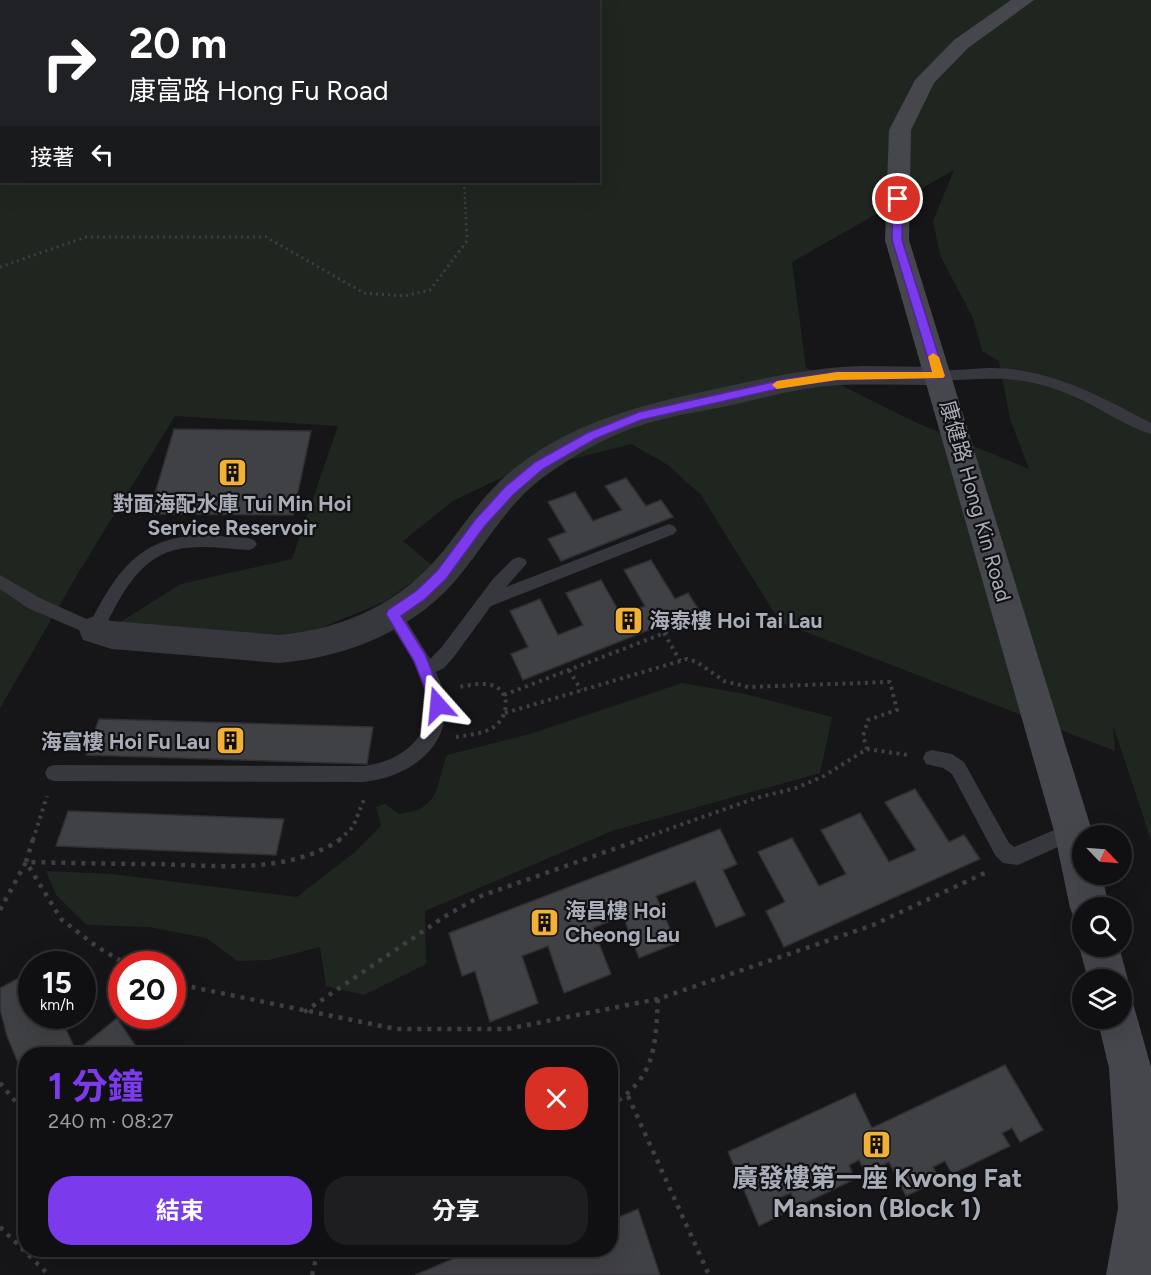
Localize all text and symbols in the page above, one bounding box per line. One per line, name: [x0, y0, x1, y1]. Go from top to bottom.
text: 20 m: [129, 18, 227, 69]
icon: right: [30, 24, 108, 102]
text: 康富路 Hong Fu Road: [129, 74, 388, 107]
icon: left: [86, 138, 119, 171]
text: 接著: [30, 144, 74, 171]
pin: [872, 173, 923, 224]
icon: arrive: [881, 182, 914, 215]
street label: 康健路 Hong Kin Road: [935, 397, 1017, 605]
building icon: 對面海配水庫 Tui Min Hoi Service Reservoir: [216, 456, 248, 488]
place label: 對面海配水庫 Tui Min Hoi Service Reservoir: [113, 491, 351, 540]
building icon: 海泰樓 Hoi Tai Lau: [612, 604, 644, 636]
place label: 海泰樓 Hoi Tai Lau: [649, 608, 822, 633]
position arrow: [406, 673, 470, 737]
building icon: 海富樓 Hoi Fu Lau: [215, 725, 247, 757]
place label: 海富樓 Hoi Fu Lau: [41, 729, 210, 754]
north arrow: [1072, 825, 1132, 885]
map controls: [1072, 825, 1132, 1029]
button: search: [1072, 897, 1132, 957]
place label: 海昌樓 Hoi Cheong Lau: [565, 898, 680, 947]
building icon: 海昌樓 Hoi Cheong Lau: [528, 906, 560, 938]
speed limit sign: 20: [108, 951, 186, 1029]
text: 15: [42, 964, 72, 1001]
button: layers: [1072, 969, 1132, 1029]
text: km/h: [40, 996, 74, 1014]
text: 1 分鐘: [48, 1065, 144, 1108]
button: close: [525, 1067, 588, 1130]
text: 240 m · 08:27: [48, 1109, 173, 1133]
building icon: 廣發樓第一座 Kwong Fat Mansion (Block 1): [861, 1128, 893, 1160]
place label: 廣發樓第一座 Kwong Fat Mansion (Block 1): [732, 1162, 1022, 1224]
button: 結束: [48, 1176, 312, 1245]
button: 分享: [324, 1176, 588, 1245]

